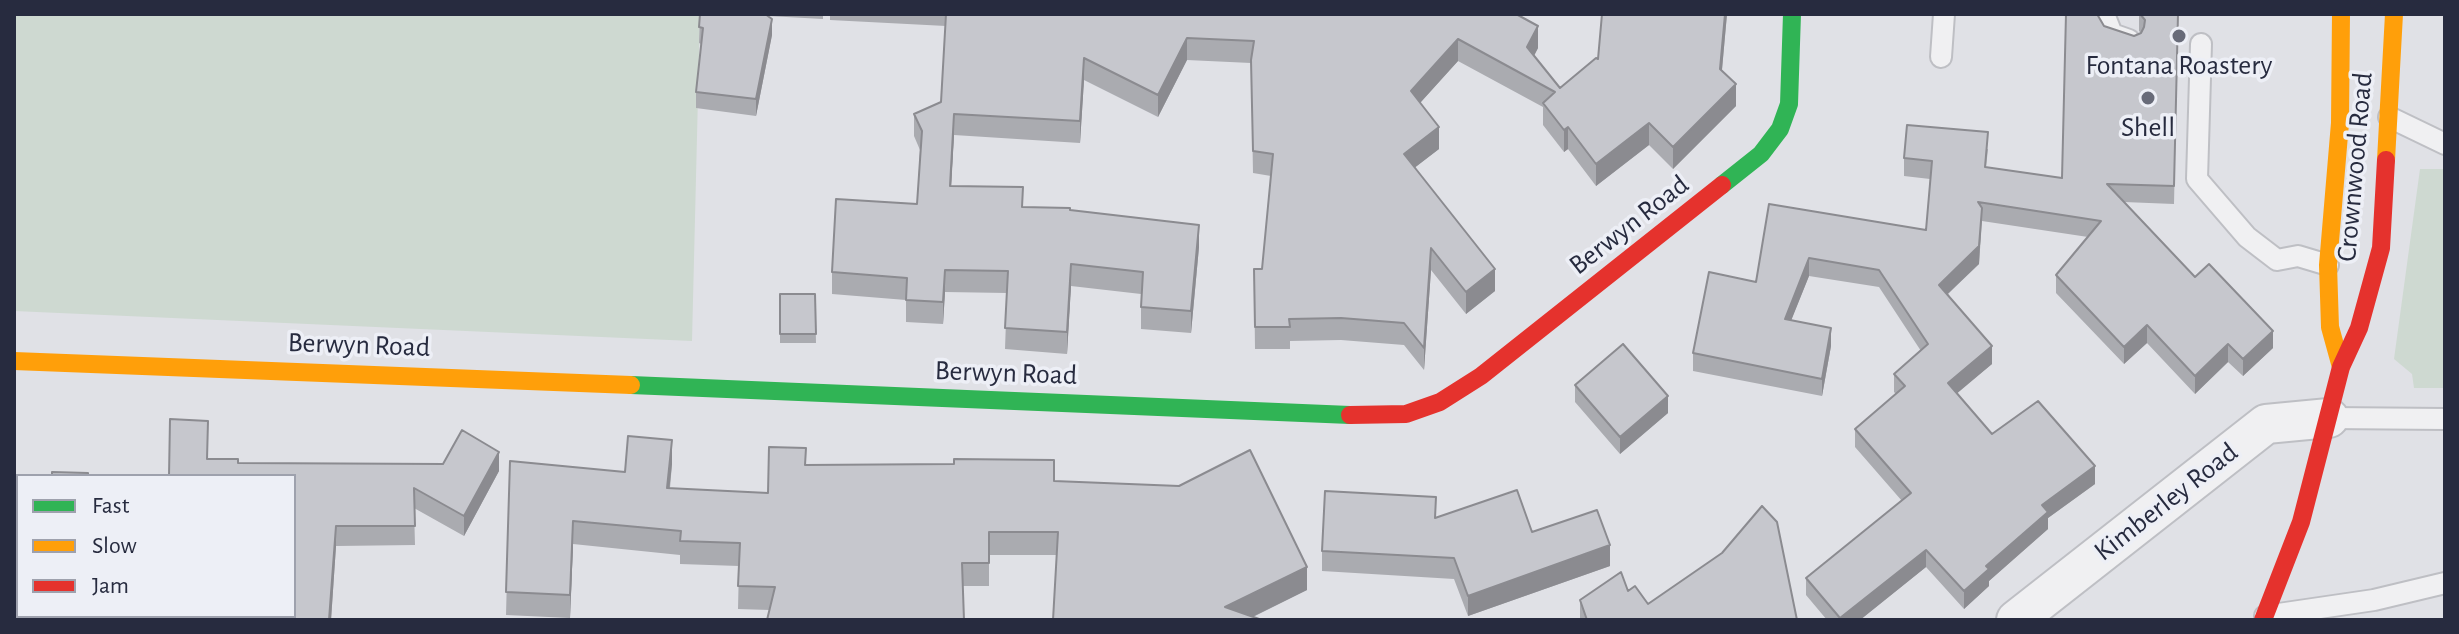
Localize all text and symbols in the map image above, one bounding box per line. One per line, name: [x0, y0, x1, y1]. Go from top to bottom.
marker: Fontana Roastery: [2170, 27, 2188, 45]
place label: Fontana Roastery: [2085, 49, 2273, 83]
street label: Crownwood Road: [2330, 71, 2380, 263]
marker: Shell: [2139, 89, 2157, 107]
place label: Shell: [2121, 111, 2175, 145]
street label: Berwyn Road: [1562, 168, 1696, 282]
street label: Berwyn Road: [287, 326, 431, 364]
street label: Berwyn Road: [934, 354, 1078, 392]
street label: Kimberley Road: [2088, 436, 2244, 568]
legend: [16, 474, 296, 618]
text: Fast: [92, 494, 129, 518]
text: Slow: [92, 534, 137, 558]
text: Jam: [92, 574, 129, 598]

